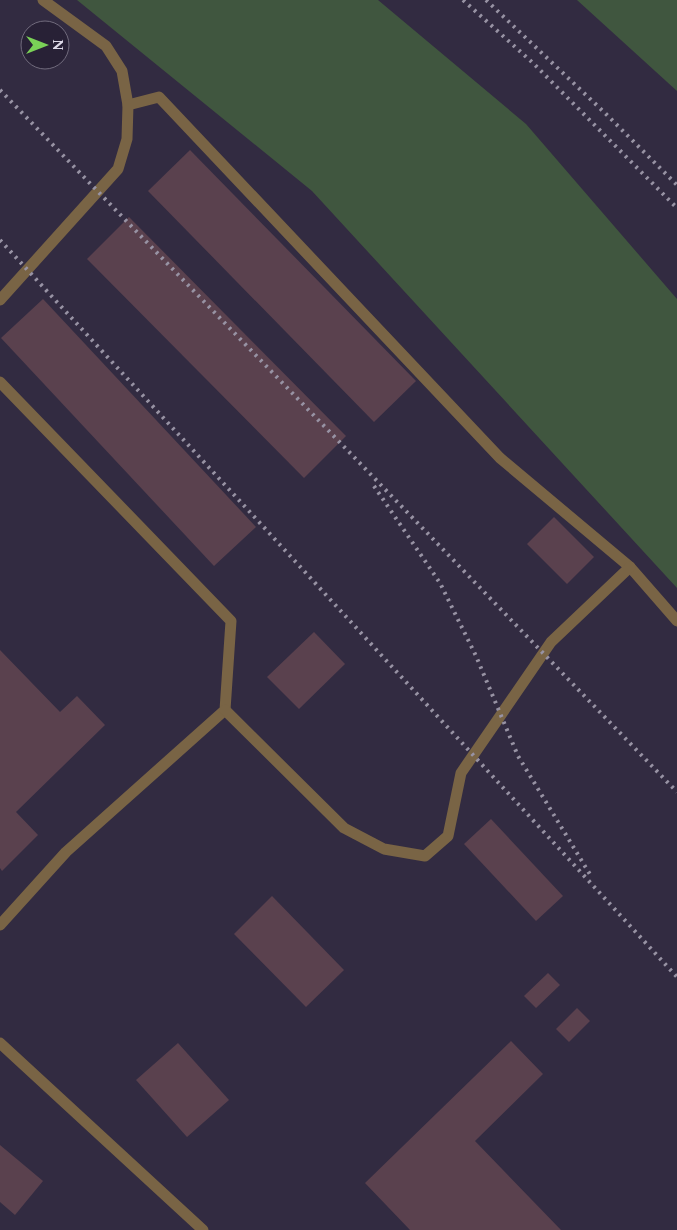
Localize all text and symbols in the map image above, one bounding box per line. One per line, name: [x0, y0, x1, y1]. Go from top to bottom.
north arrow: [20, 20, 70, 70]
text: N: [47, 39, 68, 51]

